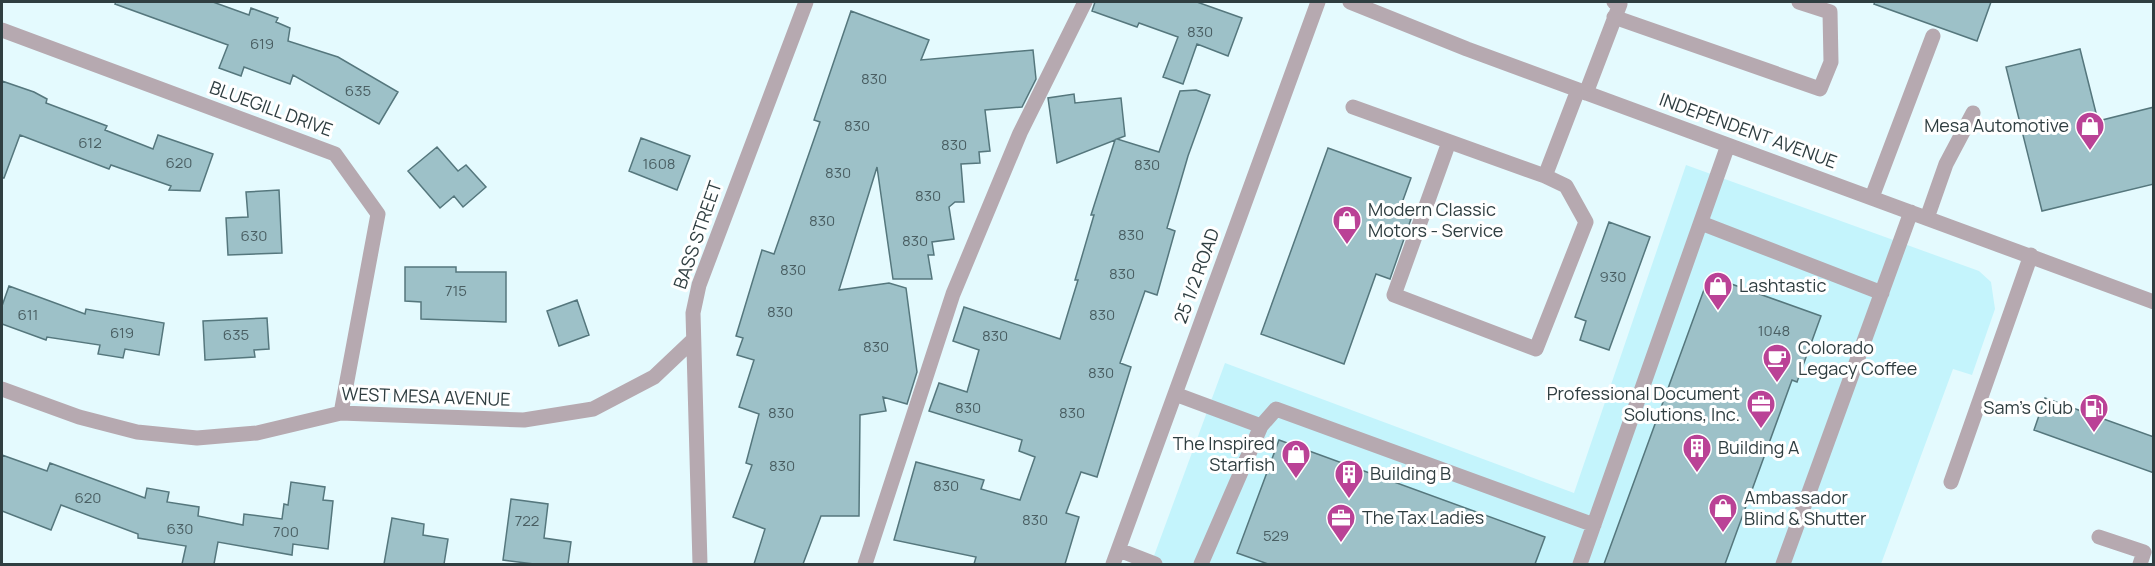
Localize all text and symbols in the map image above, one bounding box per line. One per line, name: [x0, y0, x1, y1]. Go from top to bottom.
house number: 830: [1187, 21, 1213, 42]
house number: 619: [250, 33, 274, 54]
house number: 830: [861, 68, 887, 89]
street label: BLUEGILL DRIVE: [206, 75, 336, 141]
house number: 635: [345, 80, 371, 101]
street label: INDEPENDENT AVENUE: [1656, 87, 1840, 173]
shop icon: Mesa Automotive: [2074, 110, 2106, 152]
place label: Mesa Automotive: [1924, 113, 2069, 137]
house number: 830: [844, 115, 870, 136]
house number: 612: [78, 132, 102, 153]
house number: 830: [941, 134, 967, 155]
house number: 620: [165, 152, 193, 173]
house number: 1608: [642, 153, 676, 174]
house number: 830: [1134, 154, 1160, 175]
house number: 830: [825, 162, 851, 183]
street label: BASS STREET: [667, 177, 727, 292]
house number: 830: [915, 185, 941, 206]
place label: Modern Classic Motors - Service: [1368, 197, 1503, 242]
shop icon: Modern Classic Motors - Service: [1331, 204, 1363, 246]
house number: 830: [809, 210, 835, 231]
house number: 830: [1118, 224, 1144, 245]
house number: 630: [241, 225, 267, 246]
street label: 25 1/2 ROAD: [1168, 225, 1224, 327]
house number: 830: [902, 230, 928, 251]
house number: 830: [780, 259, 806, 280]
house number: 830: [1109, 263, 1135, 284]
house number: 930: [1600, 266, 1626, 287]
shop icon: Lashtastic: [1702, 270, 1734, 312]
place label: Lashtastic: [1739, 273, 1826, 297]
house number: 715: [445, 280, 467, 301]
house number: 830: [767, 301, 793, 322]
house number: 611: [18, 304, 38, 325]
house number: 830: [1089, 304, 1115, 325]
house number: 1048: [1758, 320, 1790, 341]
house number: 619: [110, 322, 134, 343]
house number: 635: [223, 324, 249, 345]
house number: 830: [982, 325, 1008, 346]
place label: Colorado Legacy Coffee: [1798, 335, 1917, 380]
house number: 830: [863, 336, 889, 357]
cafe icon: Colorado Legacy Coffee: [1761, 342, 1793, 384]
house number: 830: [1088, 362, 1114, 383]
street label: WEST MESA AVENUE: [341, 381, 511, 411]
place label: Professional Document Solutions, Inc.: [1547, 381, 1740, 426]
office icon: Professional Document Solutions, Inc.: [1745, 388, 1777, 430]
fuel station icon: Sam's Club: [2078, 392, 2110, 434]
place label: Sam's Club: [1983, 395, 2073, 419]
house number: 830: [955, 397, 981, 418]
house number: 830: [768, 402, 794, 423]
house number: 830: [1059, 402, 1085, 423]
place label: The Inspired Starfish: [1173, 431, 1275, 476]
building icon: Building A: [1681, 432, 1713, 474]
place label: Building A: [1718, 435, 1800, 459]
shop icon: The Inspired Starfish: [1280, 438, 1312, 480]
house number: 830: [769, 455, 795, 476]
building icon: Building B: [1333, 458, 1365, 500]
place label: Building B: [1370, 461, 1451, 485]
house number: 830: [933, 475, 959, 496]
place label: Ambassador Blind & Shutter: [1744, 485, 1867, 530]
house number: 620: [74, 487, 102, 508]
shop icon: Ambassador Blind & Shutter: [1707, 492, 1739, 534]
office icon: The Tax Ladies: [1325, 502, 1357, 544]
place label: The Tax Ladies: [1362, 505, 1484, 529]
house number: 830: [1022, 509, 1048, 530]
house number: 722: [515, 510, 539, 531]
house number: 630: [167, 518, 193, 539]
house number: 700: [273, 521, 299, 542]
house number: 529: [1263, 525, 1289, 546]

